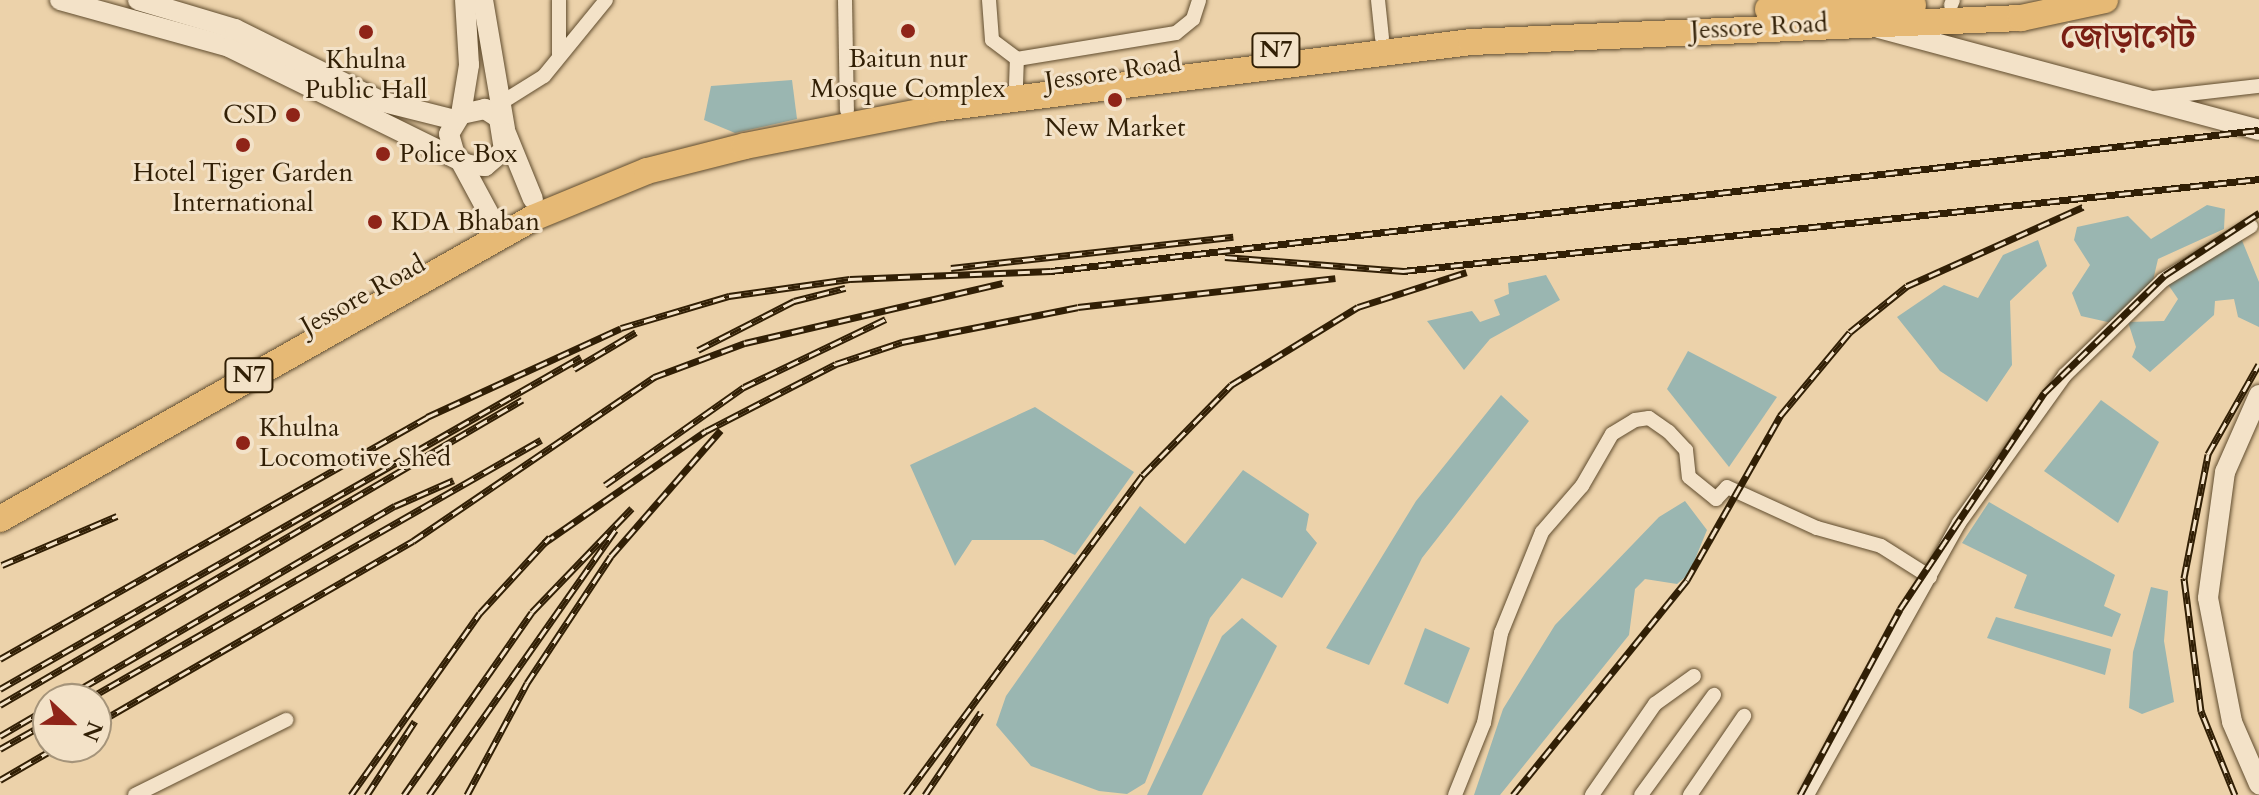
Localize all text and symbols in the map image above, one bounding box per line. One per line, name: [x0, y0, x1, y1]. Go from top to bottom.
street label: Jessore Road: [1690, 8, 1828, 46]
district label: জোড়াগেট: [2060, 17, 2196, 57]
marker: Baitun nur Mosque Complex: [899, 22, 917, 40]
marker: Khulna Public Hall: [357, 23, 375, 41]
road number: N7: [1250, 30, 1302, 70]
place label: Baitun nur Mosque Complex: [810, 43, 1006, 104]
place label: Khulna Public Hall: [305, 44, 427, 106]
street label: Jessore Road: [1043, 47, 1183, 97]
marker: New Market: [1106, 91, 1124, 109]
place label: CSD: [223, 99, 277, 131]
marker: CSD: [284, 106, 302, 124]
place label: New Market: [1045, 112, 1185, 144]
marker: Hotel Tiger Garden International: [234, 136, 252, 154]
place label: Police Box: [399, 138, 518, 170]
marker: Police Box: [374, 145, 392, 163]
place label: Hotel Tiger Garden International: [133, 157, 353, 218]
place label: KDA Bhaban: [391, 206, 540, 238]
marker: KDA Bhaban: [366, 213, 384, 231]
street label: Jessore Road: [295, 248, 431, 342]
road number: N7: [223, 355, 275, 395]
place label: Khulna Locomotive Shed: [259, 412, 451, 474]
marker: Khulna Locomotive Shed: [234, 434, 252, 452]
north arrow: [32, 683, 112, 763]
text: N: [75, 717, 110, 746]

